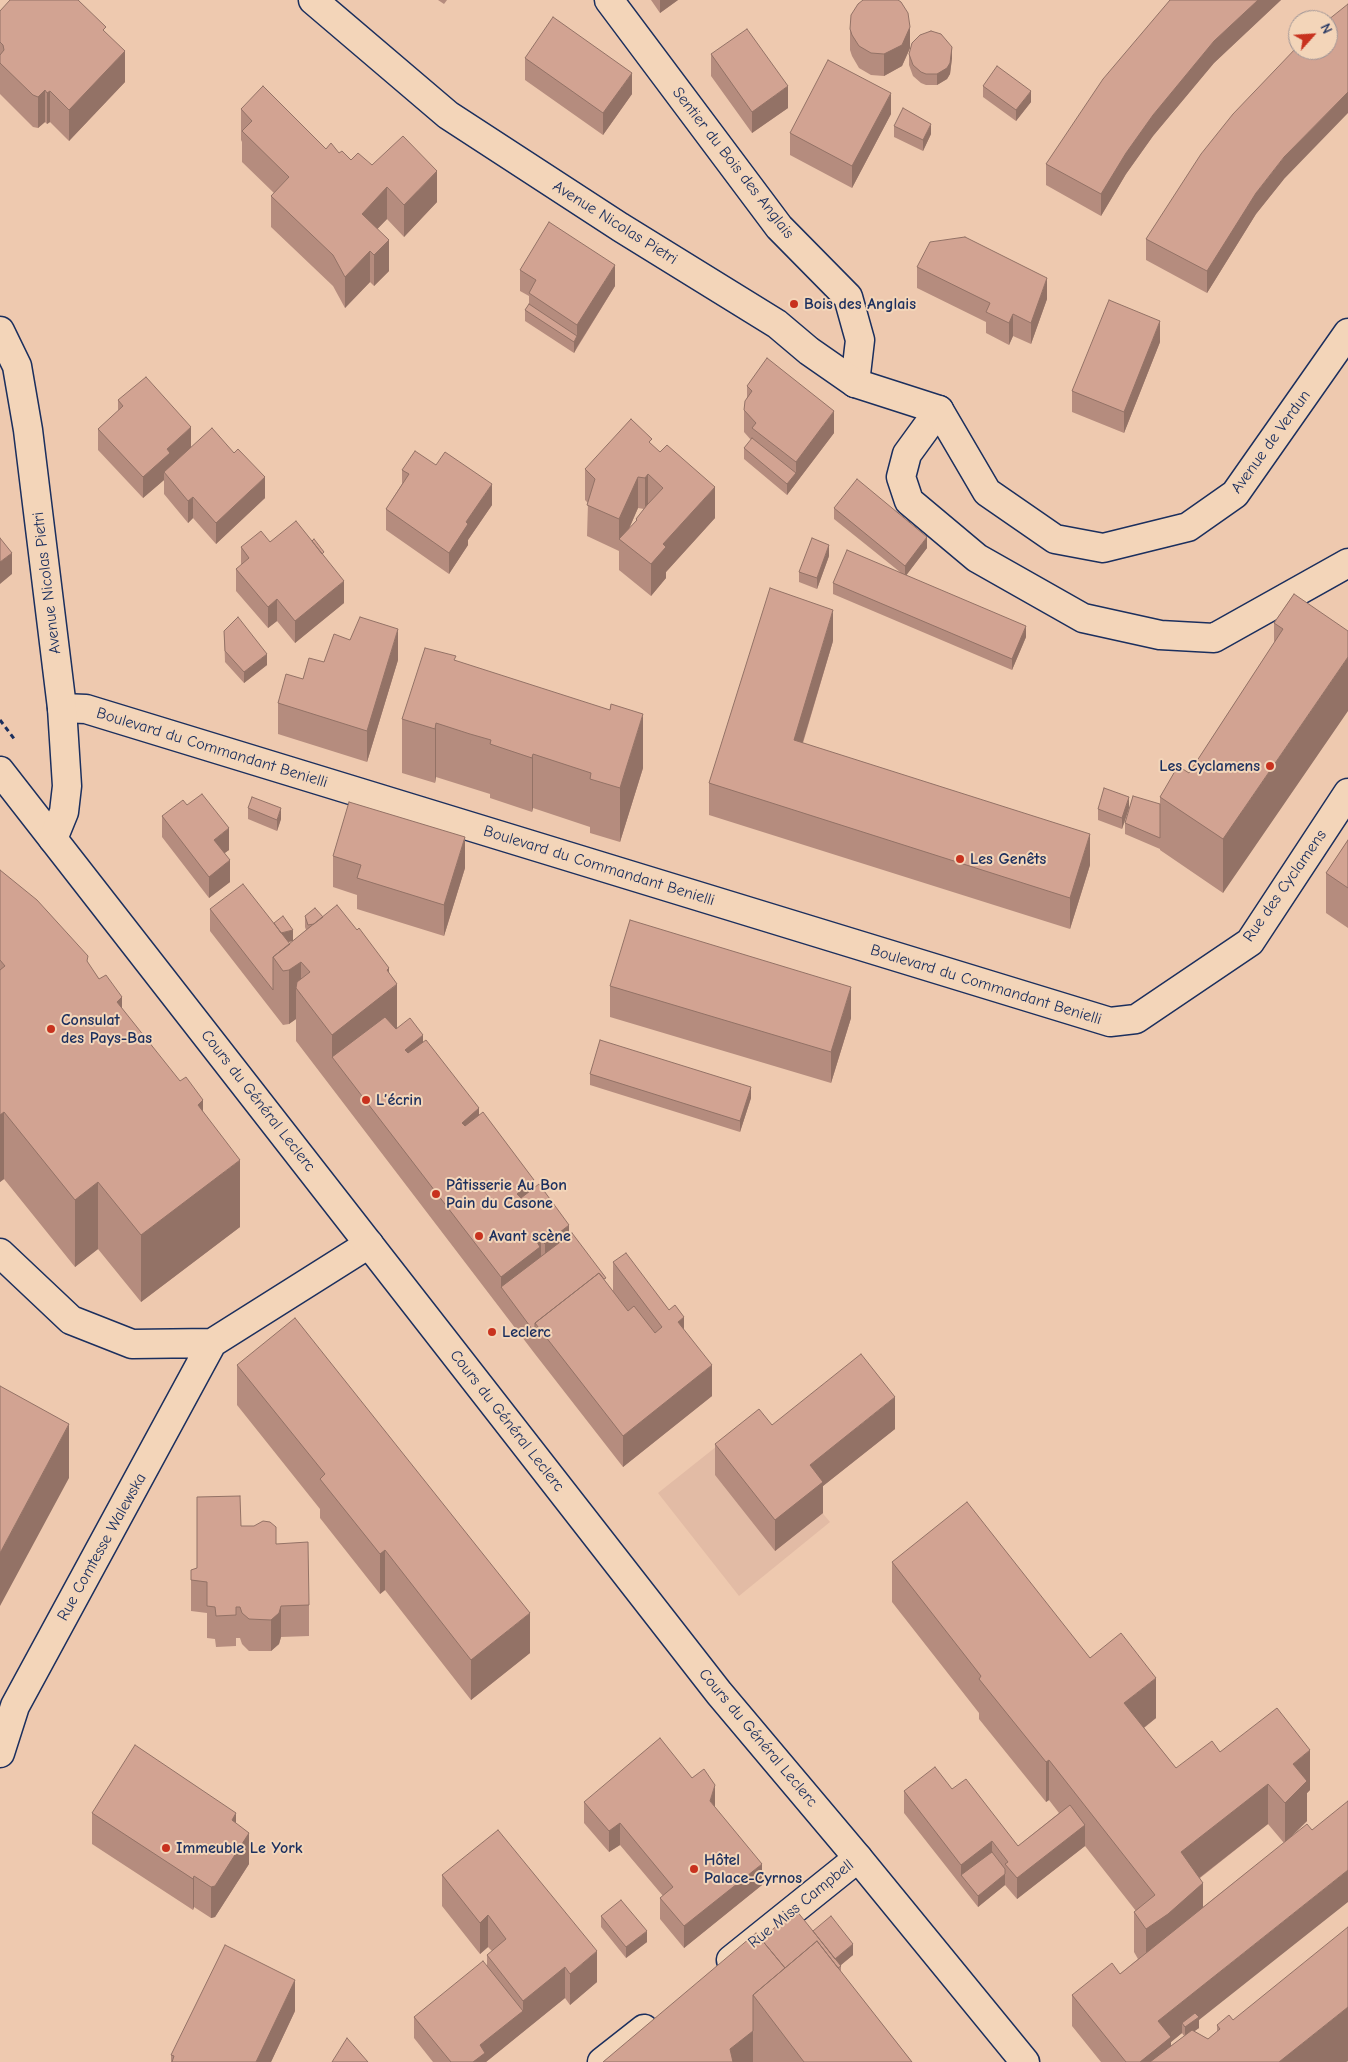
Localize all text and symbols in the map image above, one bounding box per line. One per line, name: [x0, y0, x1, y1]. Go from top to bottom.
north arrow: [1288, 10, 1338, 60]
text: N: [1316, 21, 1336, 36]
street label: Sentier du Bois des Anglais: [668, 83, 798, 243]
street label: Avenue Nicolas Pietri: [549, 177, 681, 269]
place label: Bois des Anglais: [804, 294, 916, 314]
marker: Bois des Anglais: [788, 298, 800, 310]
street label: Avenue de Verdun: [1227, 387, 1315, 497]
street label: Avenue Nicolas Pietri: [29, 511, 65, 655]
street label: Boulevard du Commandant Benielli: [94, 704, 330, 792]
place label: Les Cyclamens: [1159, 756, 1260, 776]
marker: Les Cyclamens: [1264, 760, 1276, 772]
street label: Boulevard du Commandant Benielli: [481, 822, 717, 910]
street label: Rue des Cyclamens: [1239, 826, 1331, 946]
place label: Les Genêts: [970, 849, 1046, 869]
marker: Les Genêts: [954, 853, 966, 865]
street label: Boulevard du Commandant Benielli: [868, 941, 1104, 1029]
place label: Consulat des Pays-Bas: [61, 1010, 152, 1048]
marker: Consulat des Pays-Bas: [45, 1023, 57, 1035]
street label: Cours du Général Leclerc: [197, 1026, 319, 1176]
place label: L’écrin: [376, 1090, 422, 1110]
marker: L’écrin: [360, 1094, 372, 1106]
place label: Pâtisserie Au Bon Pain du Casone: [446, 1175, 567, 1213]
marker: Pâtisserie Au Bon Pain du Casone: [430, 1188, 442, 1200]
place label: Avant scène: [489, 1226, 571, 1246]
marker: Avant scène: [473, 1230, 485, 1242]
place label: Leclerc: [502, 1322, 551, 1342]
marker: Leclerc: [486, 1326, 498, 1338]
street label: Cours du Général Leclerc: [446, 1346, 568, 1496]
street label: Rue Comtesse Walewska: [53, 1470, 151, 1624]
street label: Cours du Général Leclerc: [694, 1665, 822, 1811]
place label: Immeuble Le York: [176, 1838, 302, 1858]
marker: Immeuble Le York: [160, 1842, 172, 1854]
place label: Hôtel Palace-Cyrnos: [704, 1850, 802, 1888]
street label: Rue Miss Campbell: [744, 1856, 858, 1952]
marker: Hôtel Palace-Cyrnos: [688, 1863, 700, 1875]

